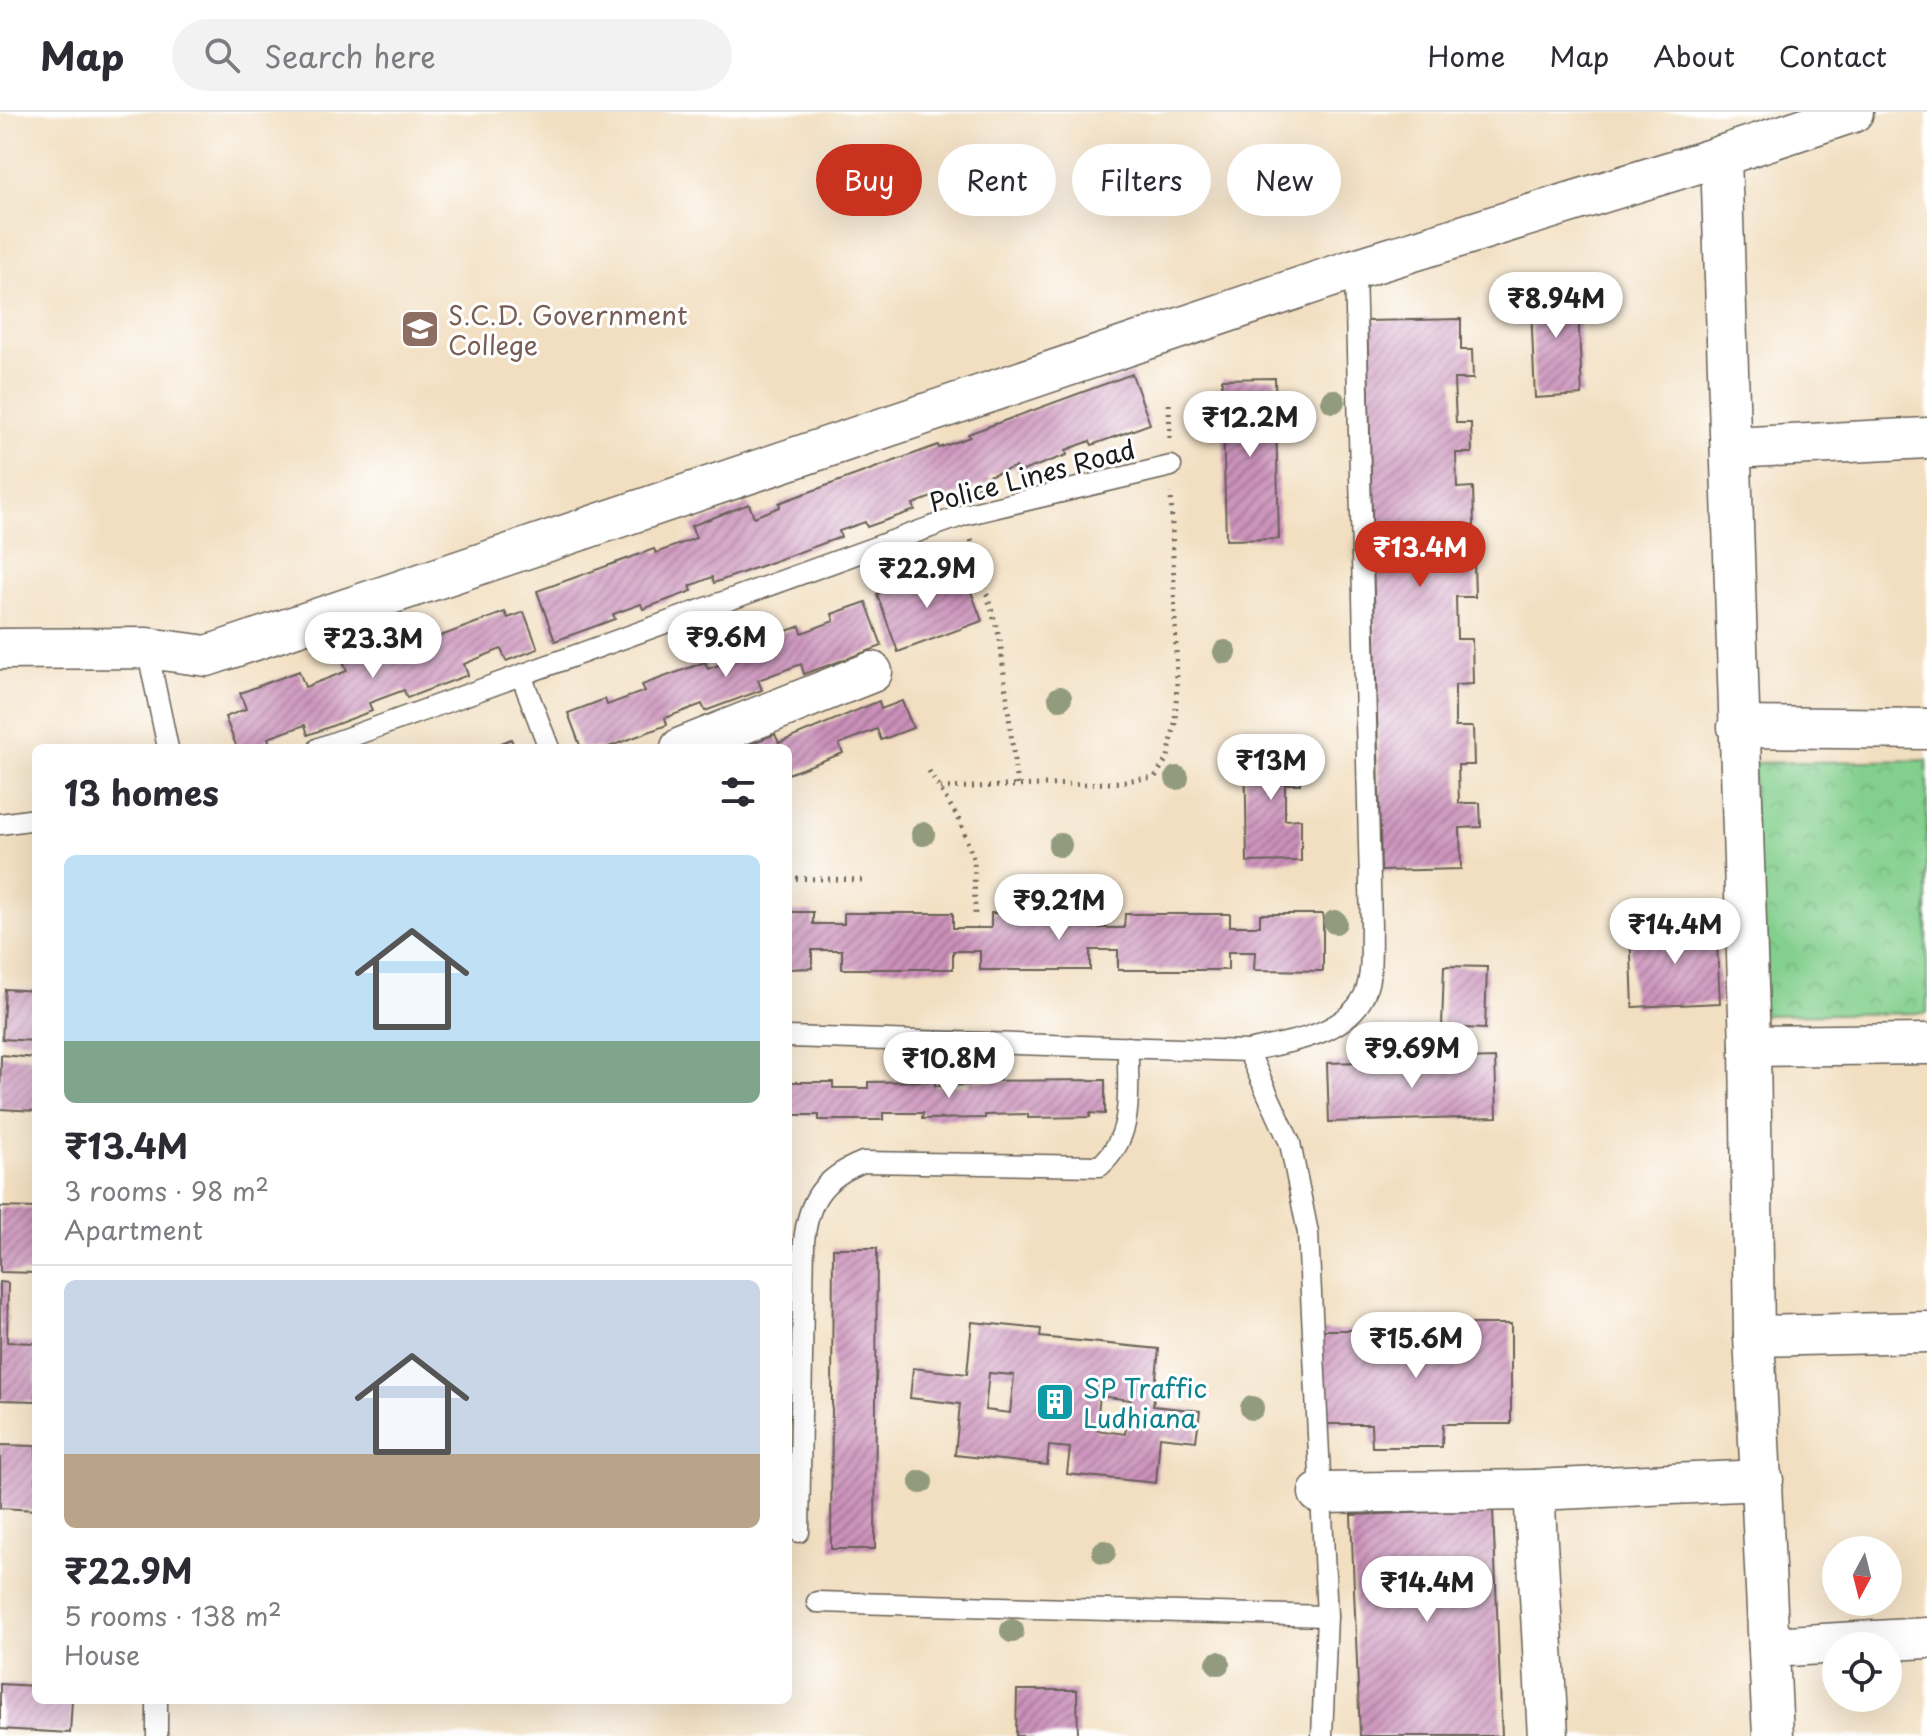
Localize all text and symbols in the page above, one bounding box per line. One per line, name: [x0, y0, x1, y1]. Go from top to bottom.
search box: [172, 19, 732, 91]
text: Map: [40, 27, 124, 84]
icon: search: [200, 33, 244, 77]
text: Search here: [264, 33, 436, 78]
text: Home: [1427, 34, 1505, 77]
text: Map: [1549, 34, 1609, 77]
text: About: [1653, 34, 1735, 77]
text: Contact: [1779, 34, 1887, 77]
chip: Buy: [816, 144, 922, 216]
chip: Rent: [938, 144, 1056, 216]
chip: Filters: [1072, 144, 1211, 216]
chip: New: [1227, 144, 1341, 216]
pin: ₹8.94M: [1491, 272, 1621, 340]
text: ₹8.94M: [1507, 278, 1605, 317]
place label: S.C.D. Government College: [448, 295, 688, 364]
school or university icon: S.C.D. Government College: [399, 308, 441, 350]
pin: ₹12.2M: [1185, 391, 1315, 459]
text: ₹12.2M: [1201, 397, 1299, 436]
street label: Police Lines Road: [925, 429, 1139, 521]
pin: ₹13.4M: [1355, 521, 1485, 589]
text: ₹13.4M: [1373, 527, 1467, 566]
pin: ₹22.9M: [862, 542, 992, 610]
text: ₹22.9M: [878, 548, 976, 587]
pin: ₹9.6M: [670, 611, 782, 679]
pin: ₹23.3M: [308, 612, 438, 680]
text: ₹9.6M: [685, 617, 767, 656]
text: ₹23.3M: [323, 618, 423, 657]
pin: ₹13M: [1224, 734, 1318, 802]
text: ₹13M: [1235, 740, 1307, 779]
text: 13 homes: [64, 766, 219, 818]
icon: filters: [716, 770, 760, 814]
pin: ₹9.21M: [994, 874, 1124, 942]
text: ₹9.21M: [1012, 880, 1106, 919]
pin: ₹14.4M: [1610, 898, 1740, 966]
text: ₹14.4M: [1628, 904, 1722, 943]
icon: home: [340, 907, 484, 1051]
pin: ₹9.69M: [1347, 1022, 1477, 1090]
text: ₹9.69M: [1364, 1028, 1460, 1067]
pin: ₹10.8M: [884, 1032, 1014, 1100]
text: ₹10.8M: [901, 1038, 997, 1077]
text: ₹13.4M: [64, 1119, 188, 1171]
text: 3 rooms · 98 m²: [64, 1171, 269, 1210]
text: Apartment: [64, 1210, 203, 1249]
pin: ₹15.6M: [1351, 1312, 1481, 1380]
text: ₹15.6M: [1369, 1318, 1463, 1357]
icon: home: [340, 1332, 484, 1476]
place label: SP Traffic Ludhiana: [1083, 1368, 1207, 1437]
building icon: SP Traffic Ludhiana: [1034, 1381, 1076, 1423]
north arrow: [1822, 1536, 1902, 1616]
map controls: [1822, 1536, 1902, 1712]
text: ₹22.9M: [64, 1544, 193, 1596]
pin: ₹14.4M: [1362, 1556, 1492, 1624]
text: ₹14.4M: [1380, 1562, 1474, 1601]
text: 5 rooms · 138 m²: [64, 1596, 282, 1635]
button: locate: [1822, 1632, 1902, 1712]
text: House: [64, 1635, 140, 1674]

